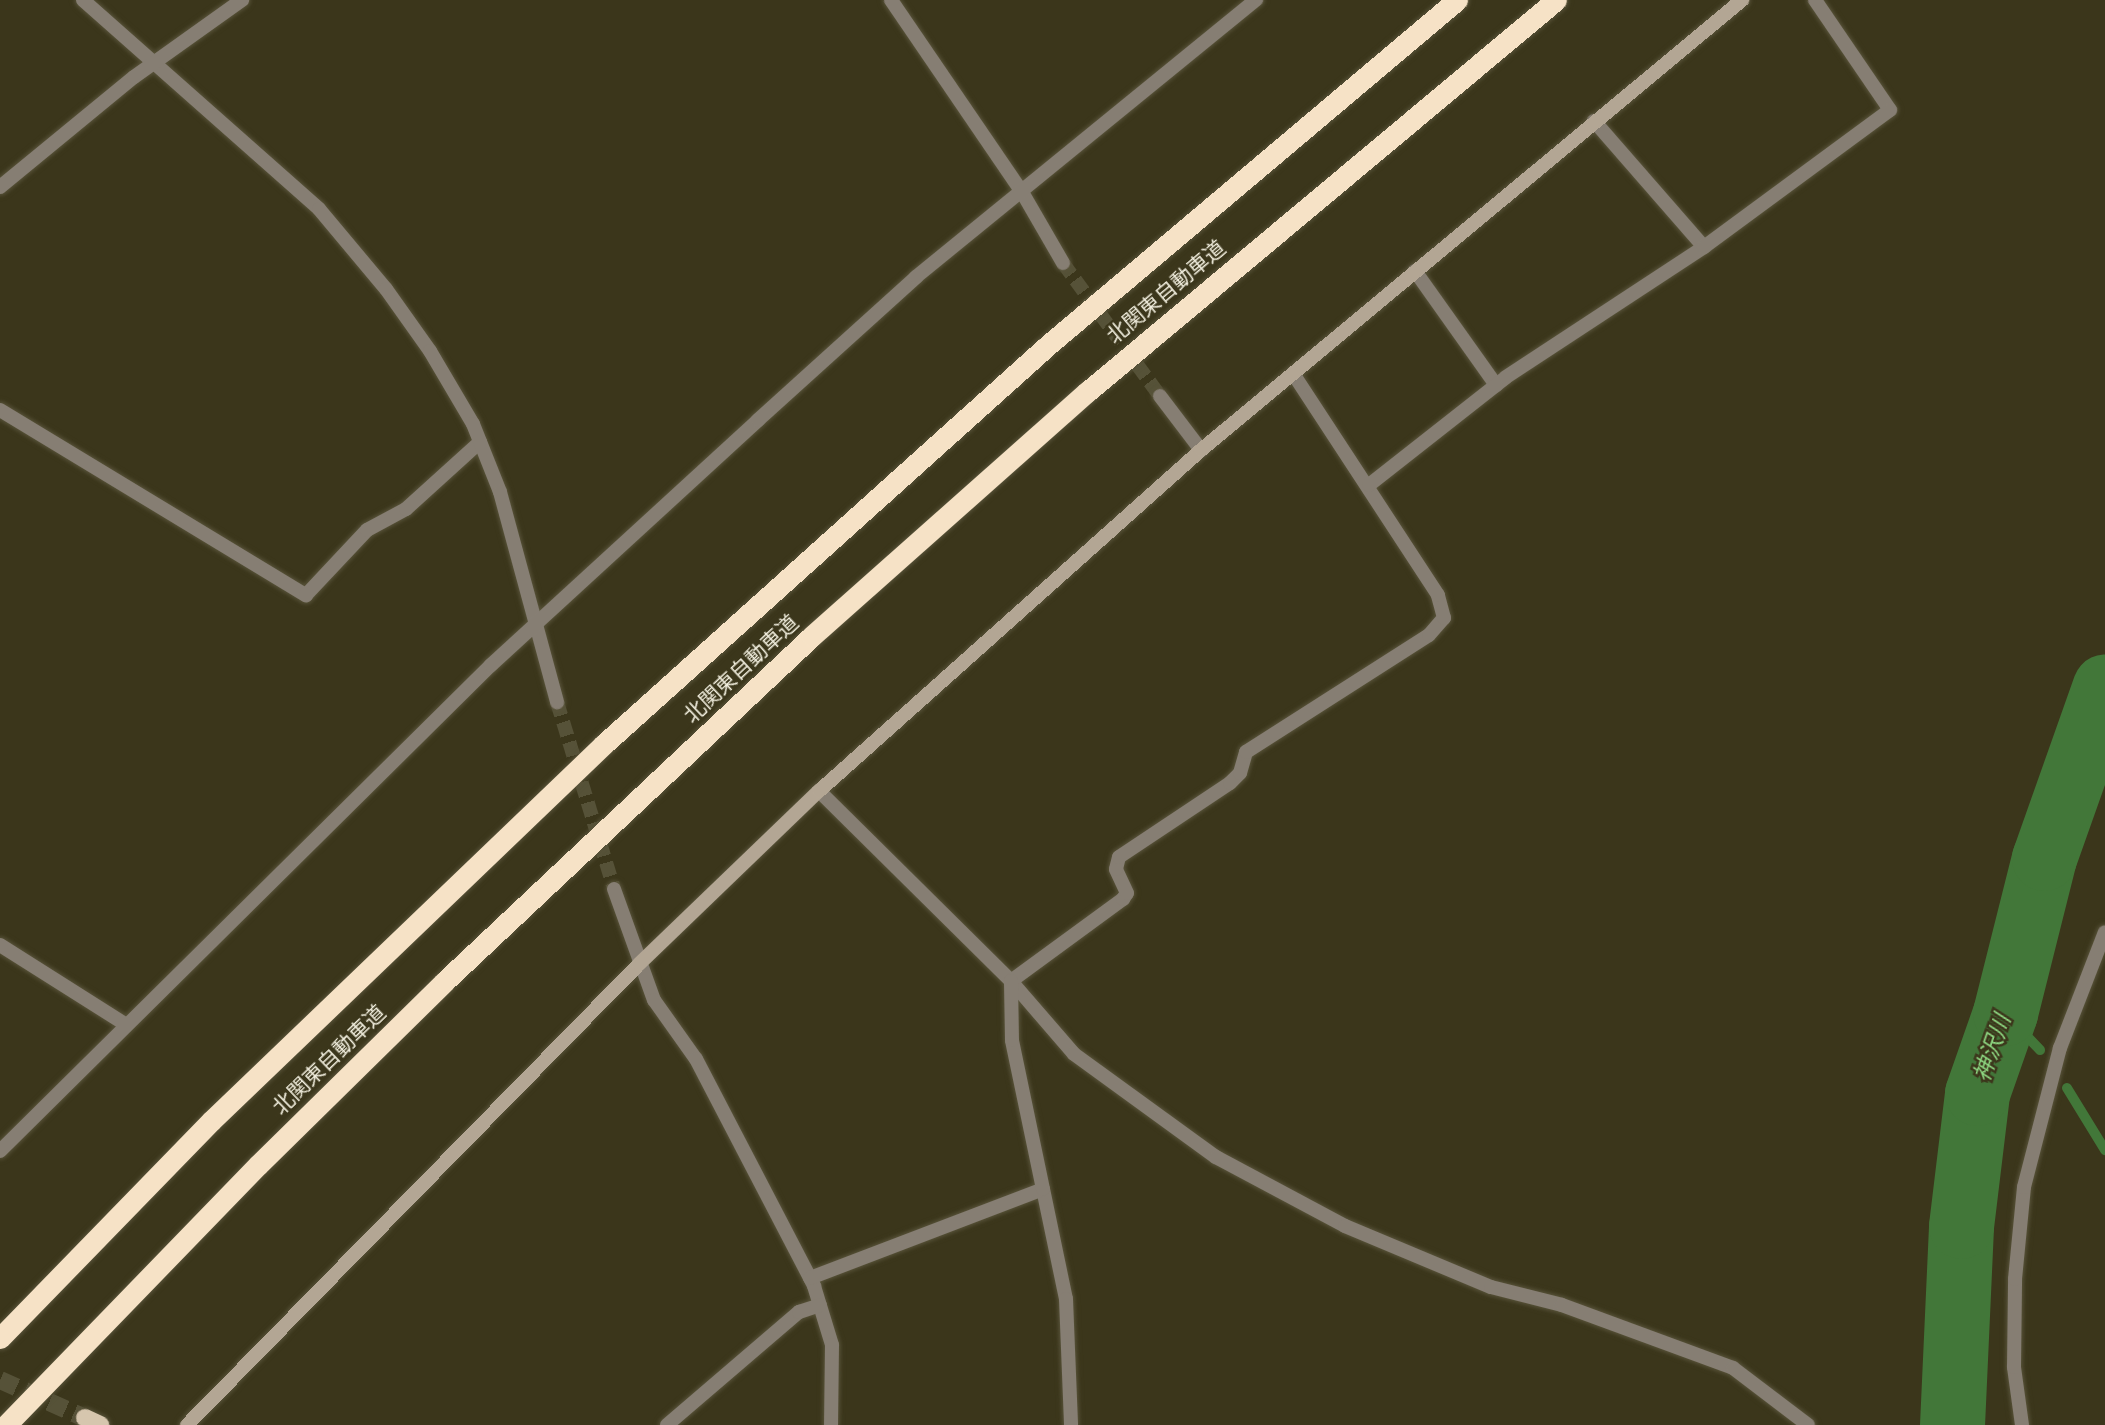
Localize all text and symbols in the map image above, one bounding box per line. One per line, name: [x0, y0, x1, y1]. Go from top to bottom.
street label: 北関東自動車道: [1102, 235, 1230, 349]
street label: 北関東自動車道: [679, 610, 803, 728]
street label: 北関東自動車道: [267, 1000, 391, 1120]
water label: 神沢川: [1968, 1011, 2016, 1085]

